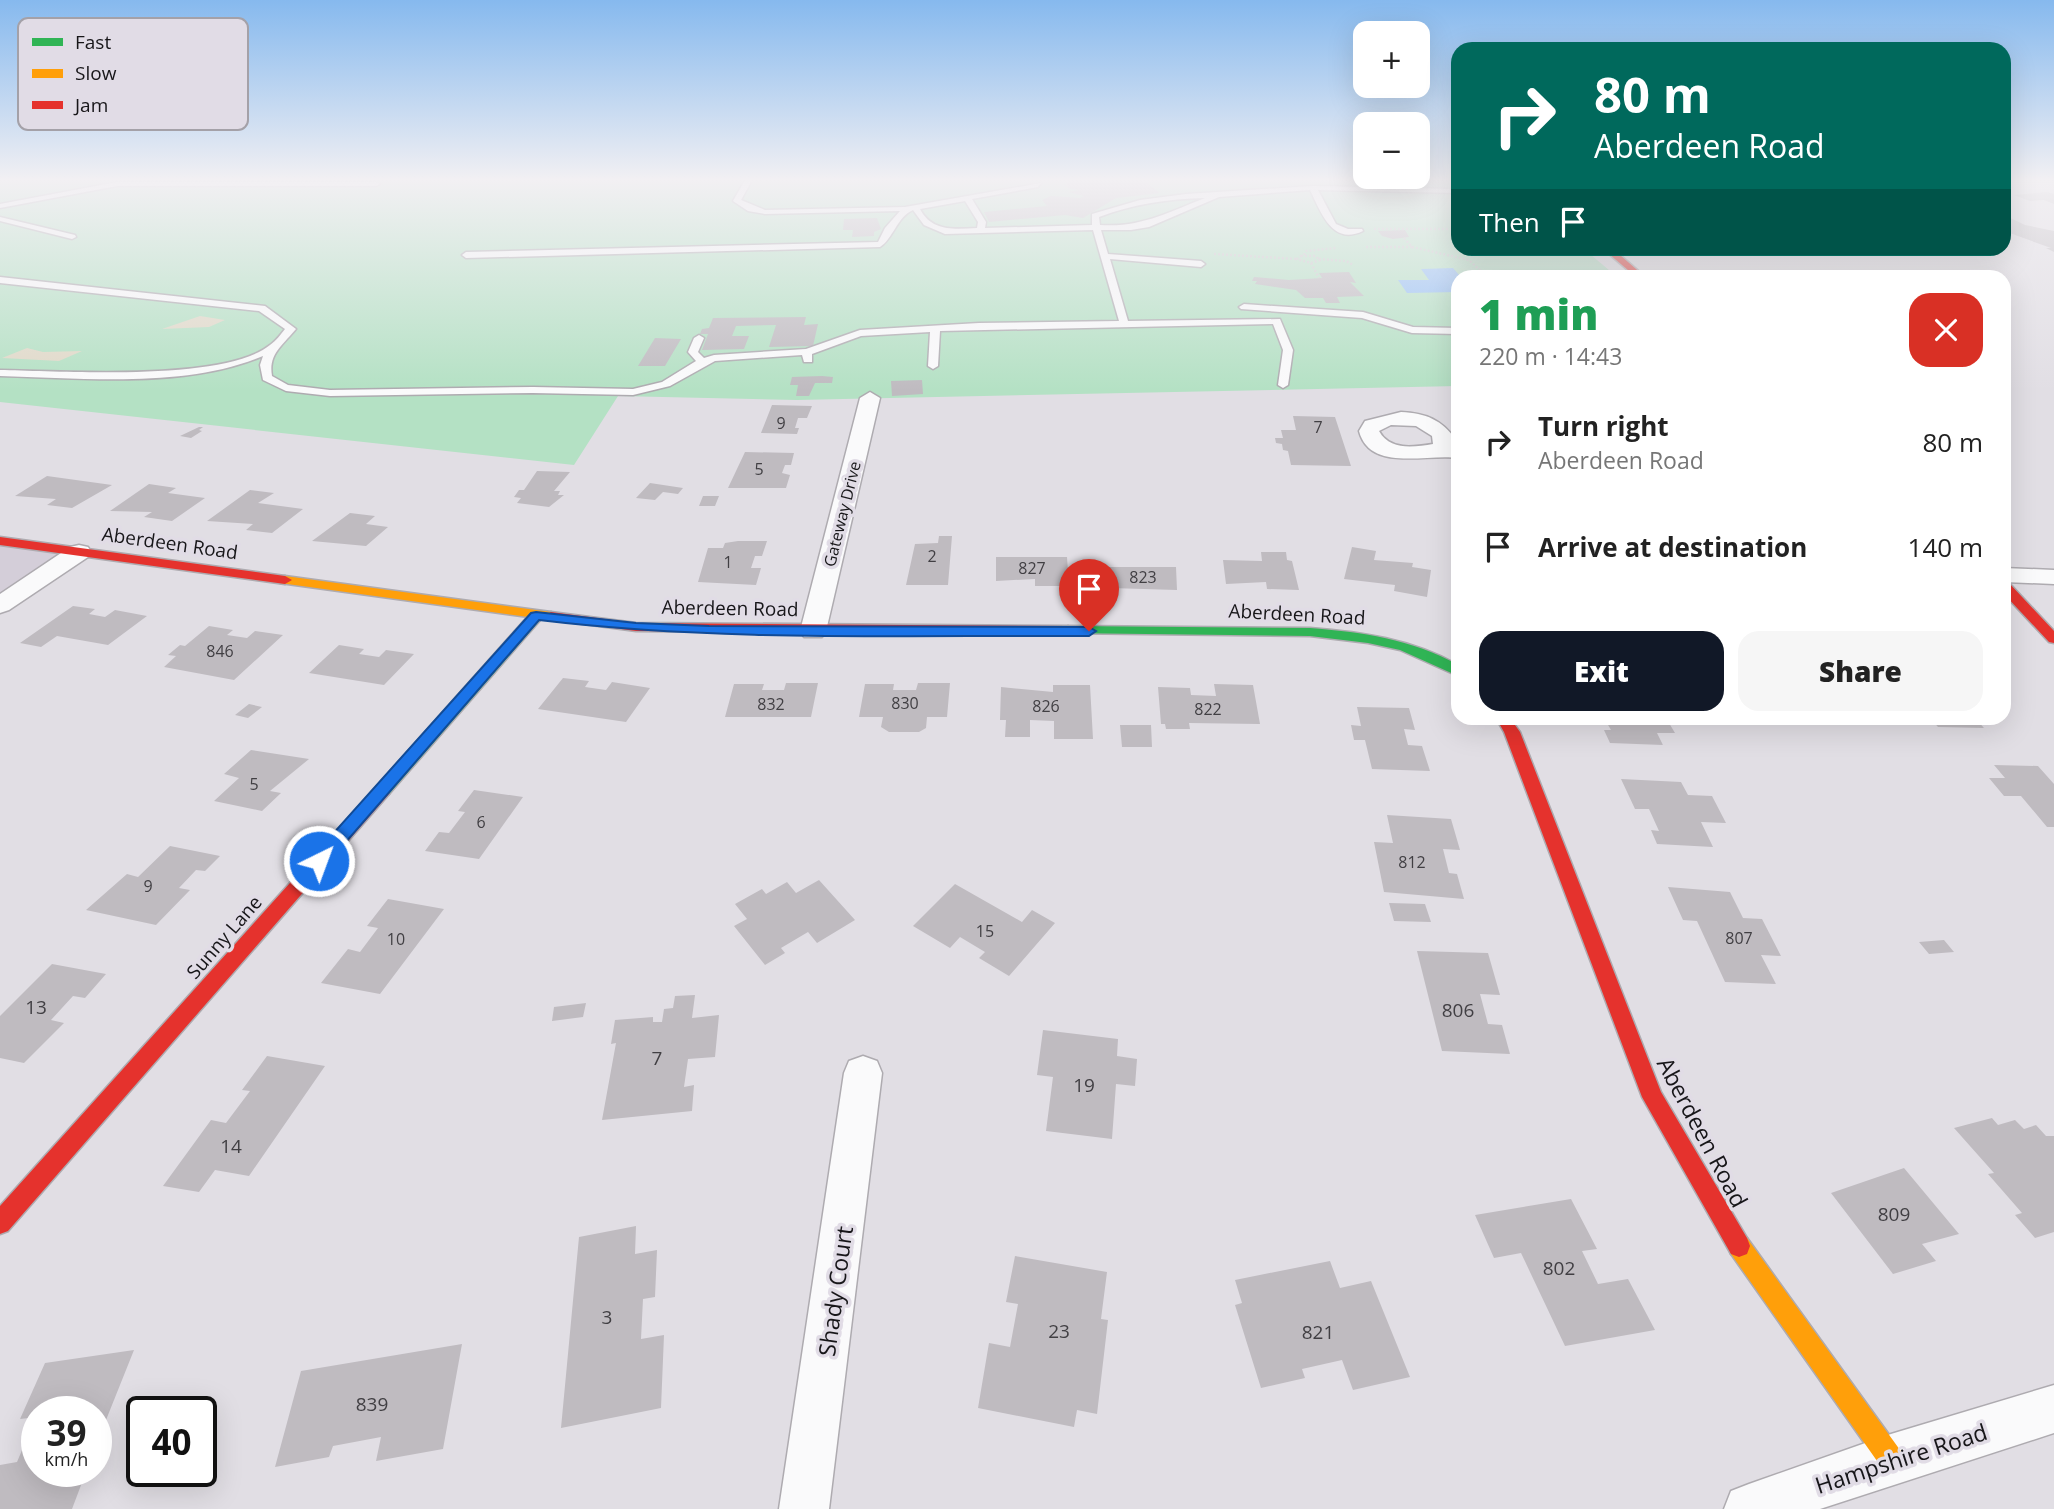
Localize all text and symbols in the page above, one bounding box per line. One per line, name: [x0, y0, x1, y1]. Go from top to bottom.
legend: [18, 18, 248, 130]
map controls: [1353, 21, 1430, 189]
button: +: [1353, 21, 1430, 98]
text: Fast: [75, 29, 111, 55]
text: Slow: [75, 60, 117, 86]
text: 80 m: [1594, 61, 1711, 127]
icon: right: [1479, 70, 1570, 161]
text: Jam: [73, 92, 108, 118]
button: −: [1353, 112, 1430, 189]
text: Aberdeen Road: [1594, 124, 1825, 167]
icon: arrive: [1554, 203, 1592, 241]
text: Then: [1479, 204, 1540, 240]
text: 1 min: [1479, 285, 1598, 342]
button: close: [1909, 293, 1983, 367]
text: 220 m · 14:43: [1479, 340, 1622, 372]
text: Turn right: [1538, 408, 1669, 444]
house number: 9: [776, 412, 786, 434]
house number: 7: [1313, 416, 1323, 438]
icon: right: [1479, 423, 1517, 461]
text: 80 m: [1922, 424, 1983, 460]
text: Aberdeen Road: [1538, 444, 1704, 476]
house number: 5: [754, 458, 764, 480]
street label: Gateway Drive: [818, 459, 866, 569]
street label: Aberdeen Road: [100, 521, 240, 565]
icon: arrive: [1479, 528, 1517, 566]
text: Arrive at destination: [1538, 529, 1807, 565]
text: 140 m: [1908, 529, 1983, 565]
house number: 2: [927, 545, 937, 567]
house number: 1: [723, 551, 733, 573]
house number: 827: [1018, 557, 1046, 579]
pin: [1059, 559, 1119, 631]
house number: 823: [1129, 566, 1157, 588]
icon: arrive: [1070, 570, 1108, 608]
street label: Aberdeen Road: [661, 594, 799, 622]
street label: Aberdeen Road: [1228, 597, 1366, 631]
button: Exit: [1479, 631, 1724, 711]
button: Share: [1738, 631, 1983, 711]
house number: 846: [206, 640, 234, 662]
house number: 830: [891, 692, 919, 714]
house number: 832: [757, 693, 785, 715]
house number: 826: [1032, 695, 1060, 717]
house number: 822: [1194, 698, 1222, 720]
house number: 5: [249, 773, 259, 795]
house number: 6: [476, 811, 486, 833]
position arrow: [282, 824, 356, 898]
house number: 812: [1398, 851, 1426, 873]
house number: 9: [143, 875, 153, 897]
street label: Sunny Lane: [181, 890, 267, 984]
house number: 15: [976, 920, 994, 942]
house number: 807: [1725, 927, 1753, 949]
house number: 10: [387, 928, 405, 950]
house number: 13: [25, 994, 47, 1020]
house number: 806: [1442, 997, 1474, 1023]
house number: 7: [652, 1045, 662, 1071]
street label: Aberdeen Road: [1650, 1051, 1756, 1213]
house number: 19: [1073, 1072, 1095, 1098]
house number: 14: [220, 1133, 242, 1159]
house number: 809: [1878, 1201, 1910, 1227]
street label: Shady Court: [810, 1224, 860, 1358]
house number: 802: [1543, 1255, 1575, 1281]
house number: 3: [602, 1304, 612, 1330]
house number: 23: [1048, 1318, 1070, 1344]
house number: 821: [1302, 1319, 1334, 1345]
house number: 839: [356, 1391, 388, 1417]
speed limit sign: 40: [126, 1396, 217, 1487]
text: 39: [46, 1409, 87, 1456]
street label: Hampshire Road: [1811, 1415, 1991, 1501]
text: km/h: [45, 1447, 88, 1471]

